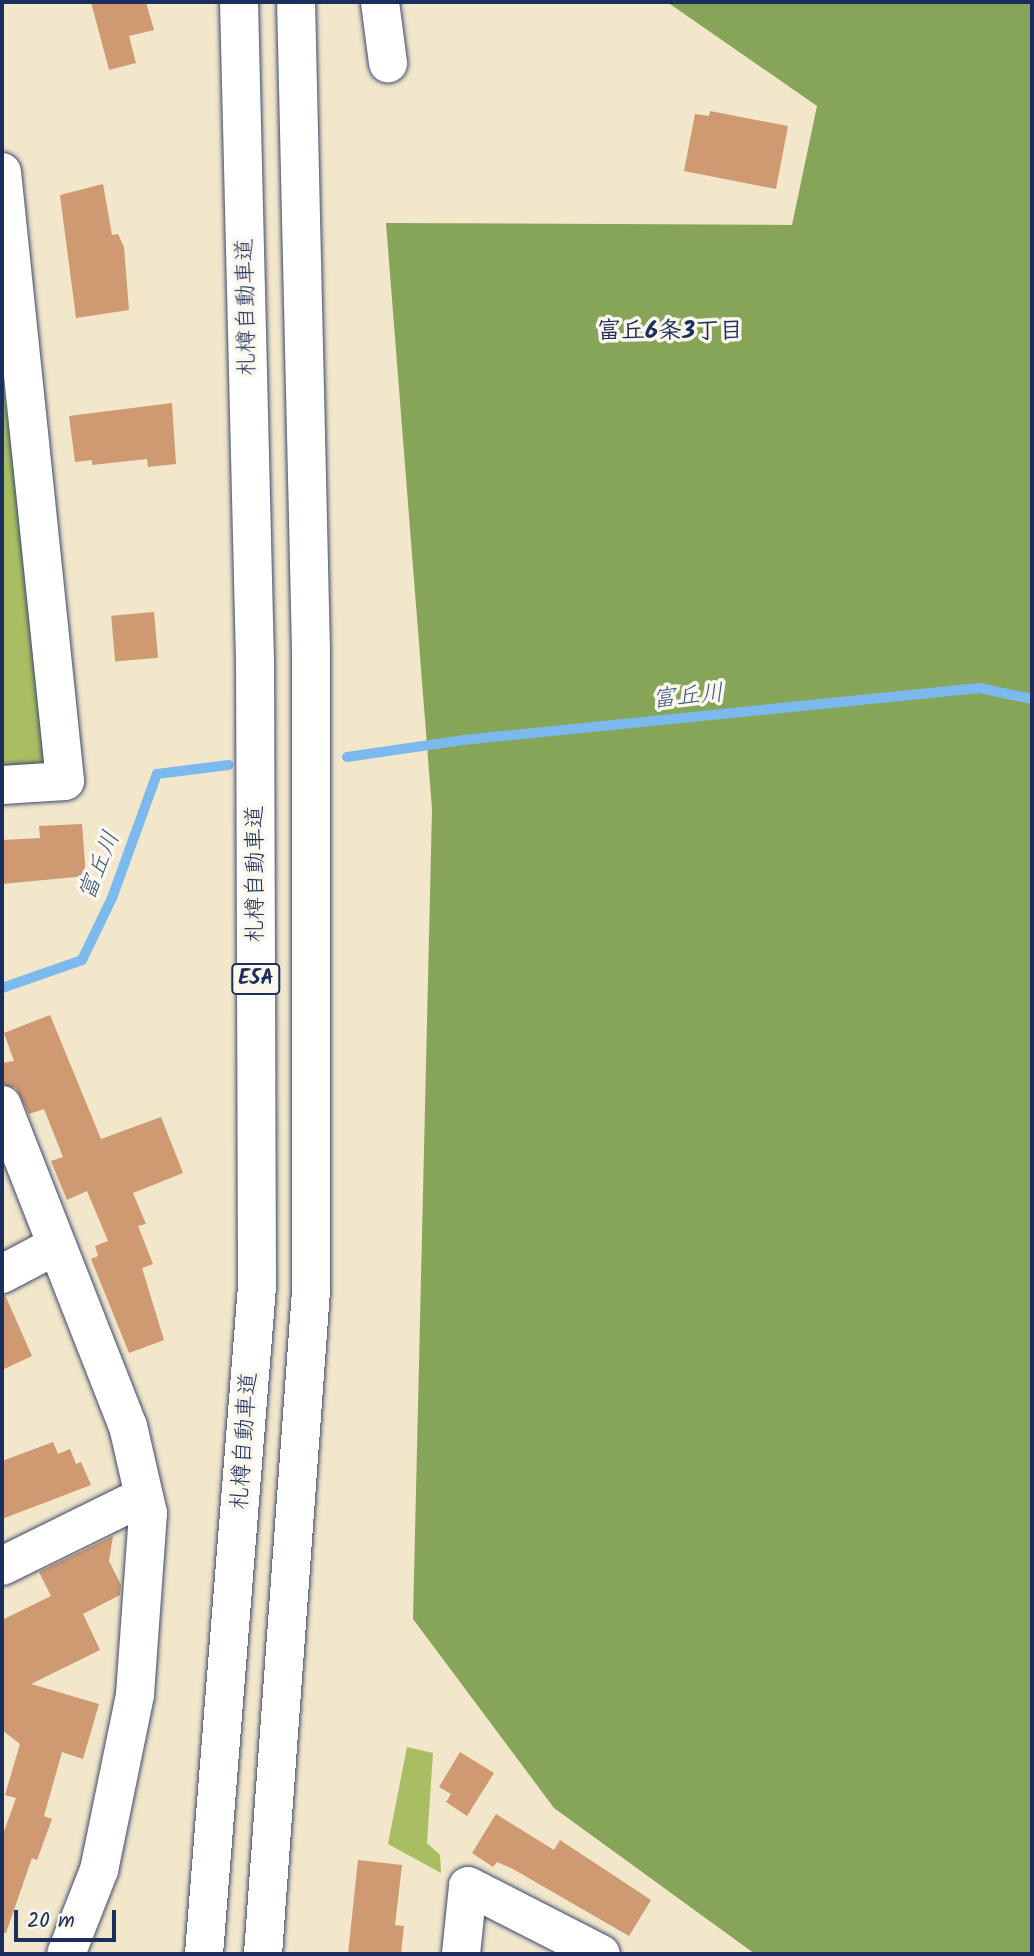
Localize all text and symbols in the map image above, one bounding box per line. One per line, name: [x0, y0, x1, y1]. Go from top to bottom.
street label: 札樽自動車道: [232, 238, 262, 376]
district label: 富丘6条3丁目: [597, 318, 743, 346]
water label: 富丘川: [651, 679, 725, 715]
street label: 札樽自動車道: [242, 805, 270, 943]
water label: 富丘川: [73, 827, 127, 905]
road number: E5A: [230, 962, 282, 996]
street label: 札樽自動車道: [226, 1371, 264, 1511]
scale bar: [18, 1896, 119, 1940]
text: 20 m: [27, 1905, 75, 1938]

